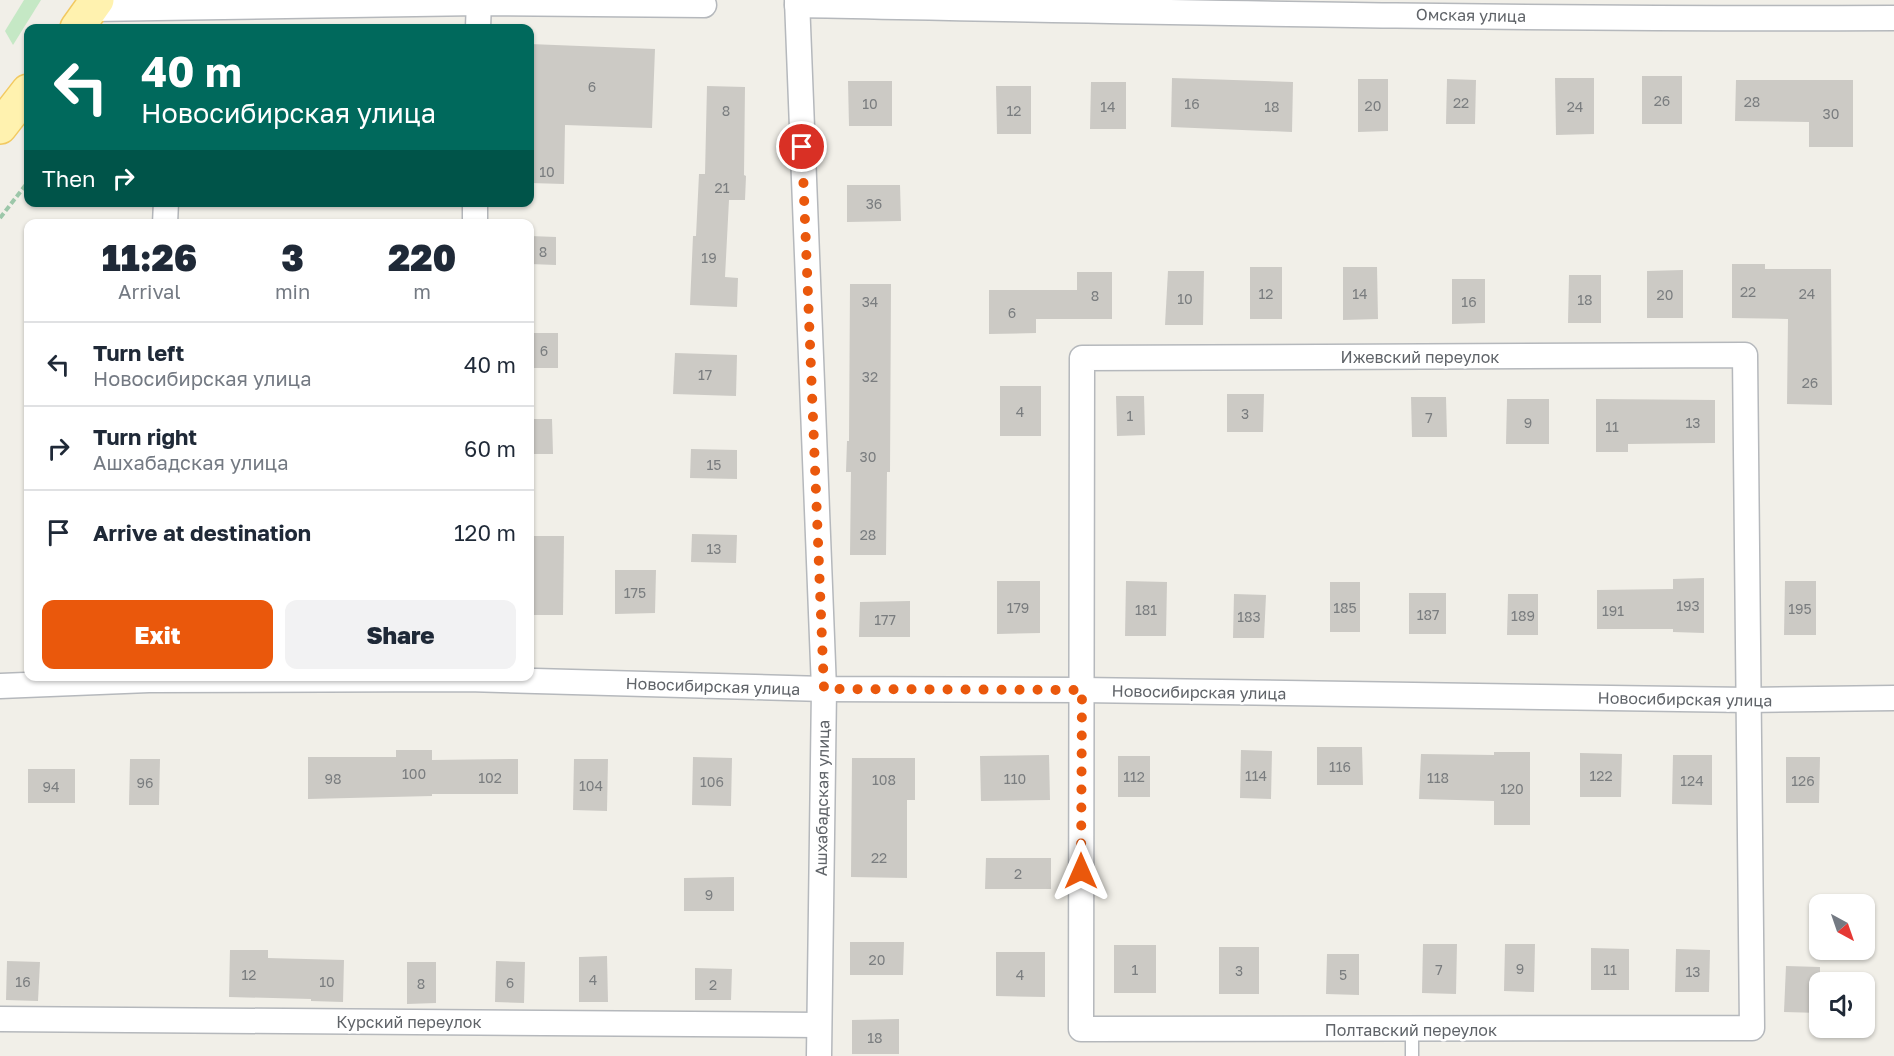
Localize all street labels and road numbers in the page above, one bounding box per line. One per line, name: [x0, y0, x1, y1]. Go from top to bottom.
street label: Омская улица: [1416, 4, 1526, 26]
street label: Ижевский переулок: [1341, 347, 1499, 367]
street label: Новосибирская улица: [625, 673, 801, 699]
street label: Новосибирская улица: [1111, 680, 1287, 704]
street label: Новосибирская улица: [1597, 687, 1773, 711]
street label: Ашхабадская улица: [811, 720, 833, 876]
street label: Курский переулок: [336, 1012, 482, 1032]
street label: Полтавский переулок: [1325, 1020, 1497, 1040]

